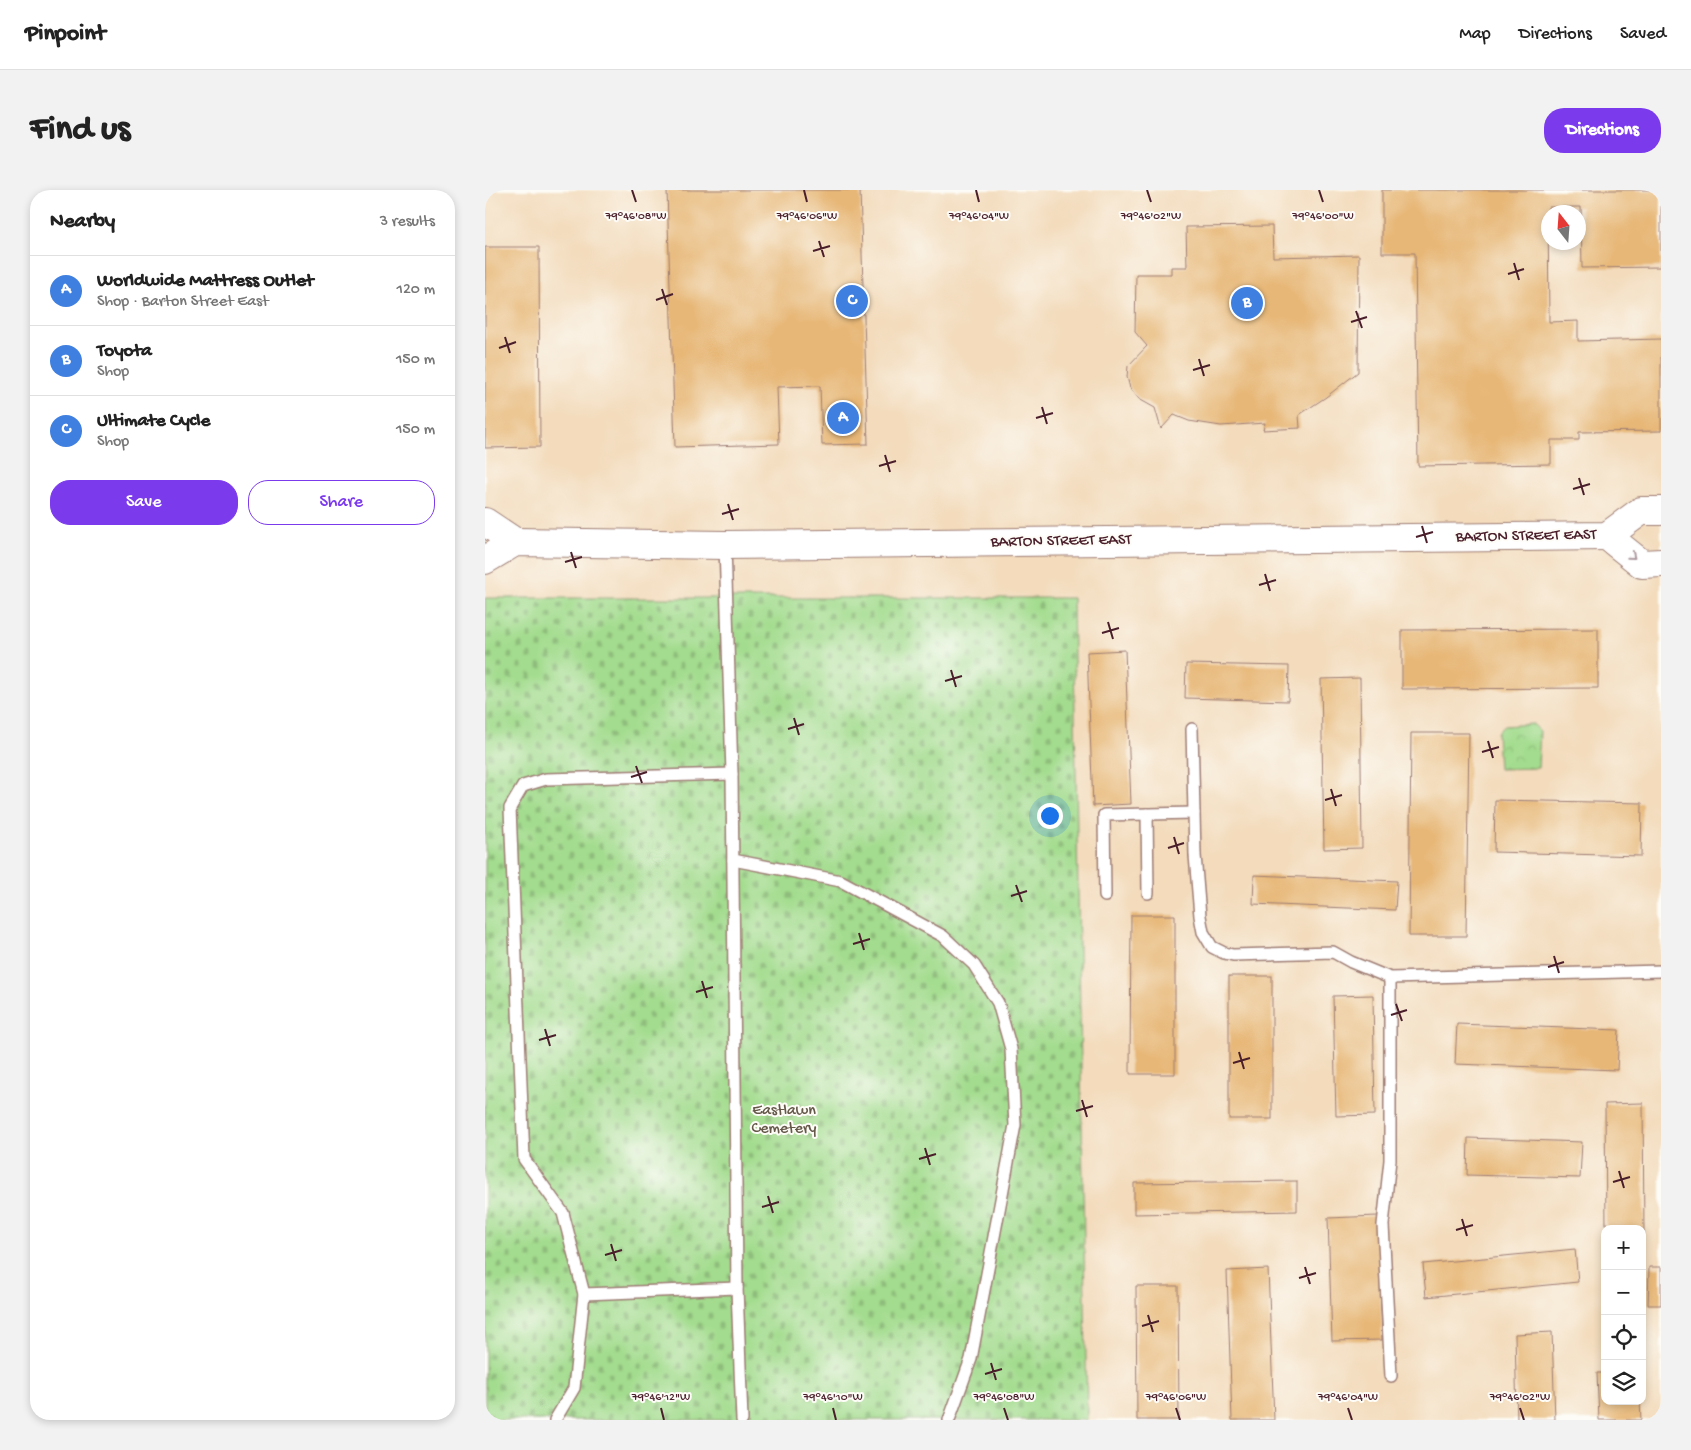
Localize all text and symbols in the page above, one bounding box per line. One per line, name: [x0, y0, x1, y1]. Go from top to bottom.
text: Pinpoint: [25, 20, 106, 49]
text: Map: [1459, 24, 1491, 45]
text: Directions: [1519, 24, 1592, 45]
text: Saved: [1620, 24, 1666, 45]
button: Directions: [1544, 108, 1661, 153]
text: Find us: [30, 110, 130, 151]
north arrow: [1541, 205, 1586, 250]
text: Nearby: [50, 210, 115, 235]
text: 79°46'08"W: [604, 210, 667, 224]
text: 79°46'06"W: [776, 210, 837, 224]
text: 79°46'04"W: [948, 210, 1009, 224]
text: 79°46'02"W: [1120, 210, 1181, 224]
text: 79°46'00"W: [1291, 210, 1354, 224]
text: 3 results: [380, 213, 435, 232]
text: Worldwide Mattress Outlet: [97, 270, 313, 293]
text: A: [61, 281, 71, 300]
text: 120 m: [396, 281, 435, 300]
pin: C: [836, 282, 868, 320]
pin: B: [1231, 284, 1263, 322]
text: Shop · Barton Street East: [97, 293, 268, 312]
text: Toyota: [97, 340, 152, 363]
text: B: [62, 351, 70, 370]
text: 150 m: [396, 351, 435, 370]
text: Shop: [97, 363, 129, 382]
pin: A: [827, 399, 859, 437]
text: Ultimate Cycle: [97, 410, 210, 433]
text: C: [62, 421, 70, 440]
text: 150 m: [396, 421, 435, 440]
text: Shop: [97, 433, 129, 452]
button: Save: [50, 480, 238, 525]
button: Share: [248, 480, 435, 525]
street label: BARTON STREET EAST: [1454, 526, 1597, 548]
street label: BARTON STREET EAST: [989, 531, 1132, 553]
one-way arrow: [1626, 550, 1635, 558]
your location: [1037, 803, 1063, 829]
park label: Eastlawn Cemetery: [752, 1102, 817, 1139]
map controls: [1601, 1225, 1646, 1405]
button: +: [1601, 1225, 1646, 1270]
button: −: [1601, 1270, 1646, 1315]
button: locate: [1601, 1315, 1646, 1360]
button: layers: [1601, 1360, 1646, 1405]
text: 79°46'12"W: [631, 1391, 690, 1405]
text: 79°46'10"W: [802, 1391, 863, 1405]
text: 79°46'08"W: [972, 1391, 1035, 1405]
text: 79°46'06"W: [1145, 1391, 1206, 1405]
text: 79°46'04"W: [1317, 1391, 1378, 1405]
text: 79°46'02"W: [1489, 1391, 1550, 1405]

